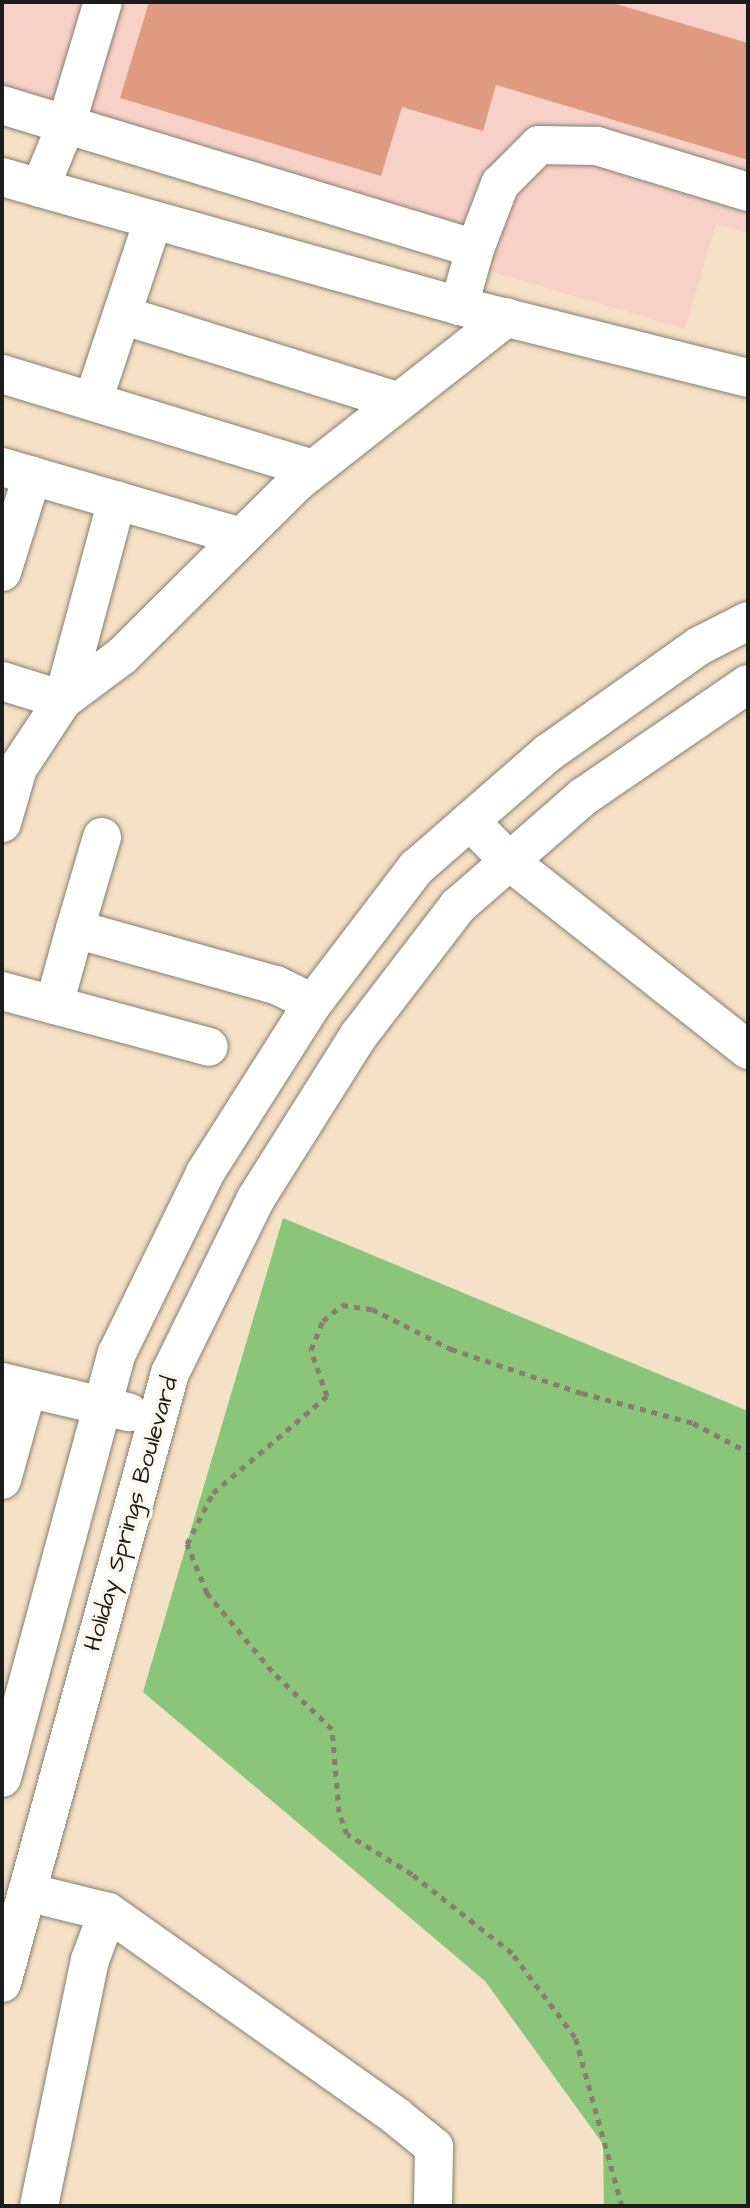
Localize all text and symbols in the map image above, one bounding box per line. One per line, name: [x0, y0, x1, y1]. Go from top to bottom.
street label: Holiday Springs Boulevard: [79, 1373, 185, 1655]

